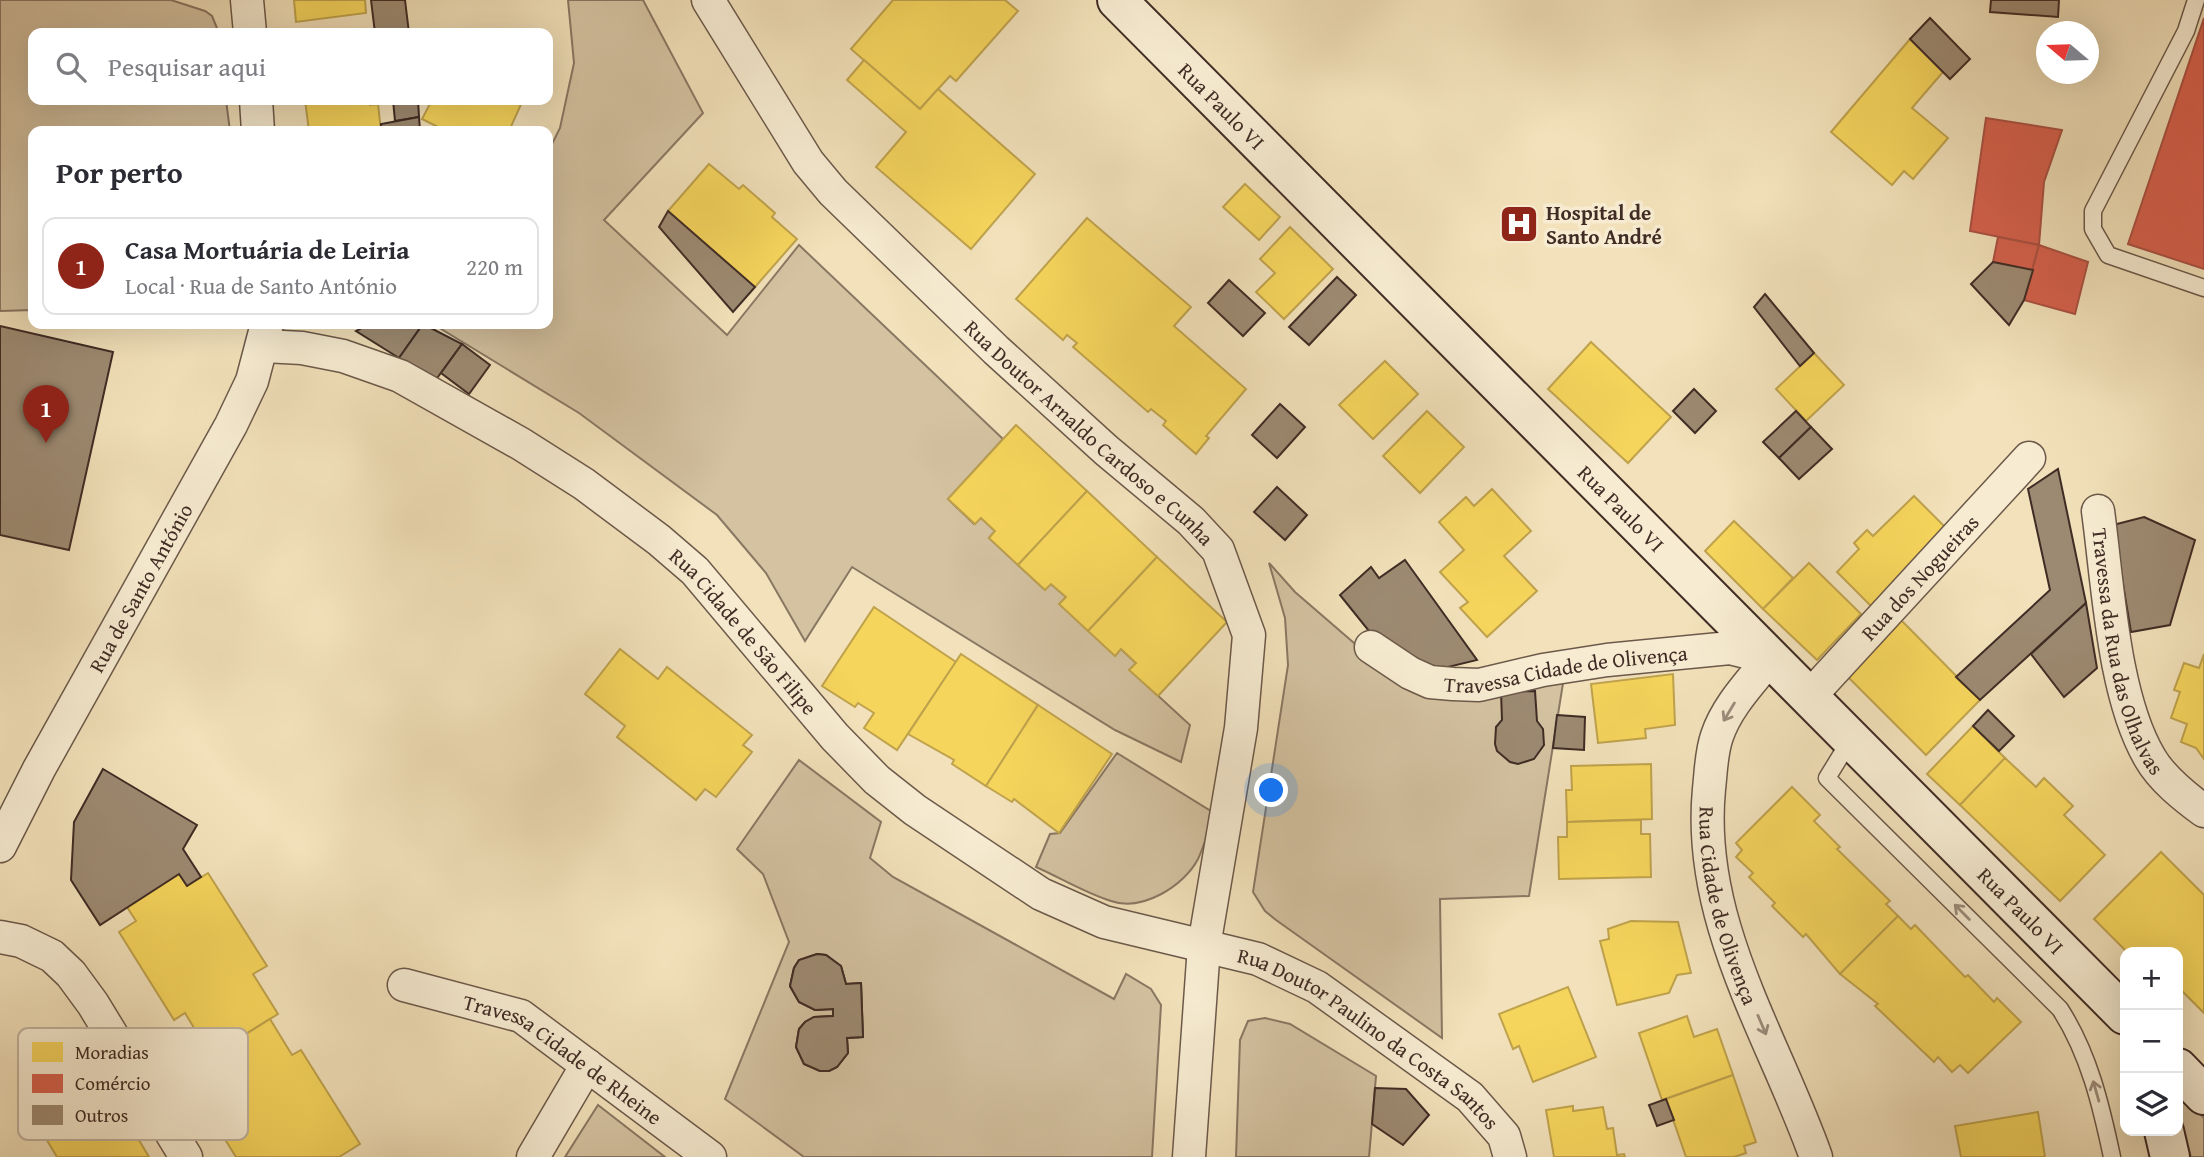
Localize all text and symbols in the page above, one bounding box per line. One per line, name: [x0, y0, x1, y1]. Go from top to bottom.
north arrow: [2036, 21, 2099, 84]
search box: [28, 28, 553, 105]
text: Pesquisar aqui: [108, 47, 266, 86]
icon: search: [52, 48, 90, 86]
street label: Rua Paulo VI: [1171, 55, 1272, 156]
text: Por perto: [56, 150, 183, 194]
place label: Hospital de Santo André: [1546, 197, 1662, 252]
hospital icon: Hospital de Santo André: [1498, 203, 1540, 245]
text: Casa Mortuária de Leiria: [125, 230, 410, 269]
text: 1: [75, 250, 87, 283]
text: 220 m: [466, 250, 523, 283]
text: Local · Rua de Santo António: [125, 269, 397, 302]
street label: Rua Doutor Arnaldo Cardoso e Cunha: [958, 312, 1222, 552]
pin: 1: [23, 385, 69, 443]
street label: Rua Paulo VI: [1571, 457, 1672, 559]
street label: Rua de Santo António: [80, 497, 200, 678]
street label: Rua dos Nogueiras: [1853, 507, 1986, 647]
street label: Travessa da Rua das Olhalvas: [2085, 526, 2172, 781]
street label: Rua Cidade de São Filipe: [663, 540, 825, 721]
street label: Travessa Cidade de Olivença: [1443, 637, 1689, 701]
one-way arrow: [1722, 702, 1736, 722]
your location: [1254, 773, 1288, 807]
street label: Rua Cidade de Olivença: [1692, 806, 1766, 1009]
street label: Rua Paulo VI: [1971, 860, 2072, 961]
one-way arrow: [1954, 904, 1971, 921]
street label: Rua Doutor Paulino da Costa Santos: [1234, 939, 1507, 1136]
map controls: [2120, 947, 2183, 1136]
button: +: [2120, 947, 2183, 1010]
street label: Travessa Cidade de Rheine: [460, 986, 669, 1132]
button: −: [2120, 1010, 2183, 1073]
one-way arrow: [1756, 1013, 1769, 1035]
legend: [18, 1028, 248, 1140]
text: Moradias: [75, 1038, 149, 1066]
text: Comércio: [75, 1069, 150, 1097]
button: layers: [2120, 1073, 2183, 1136]
one-way arrow: [2089, 1080, 2102, 1102]
text: Outros: [75, 1101, 128, 1129]

